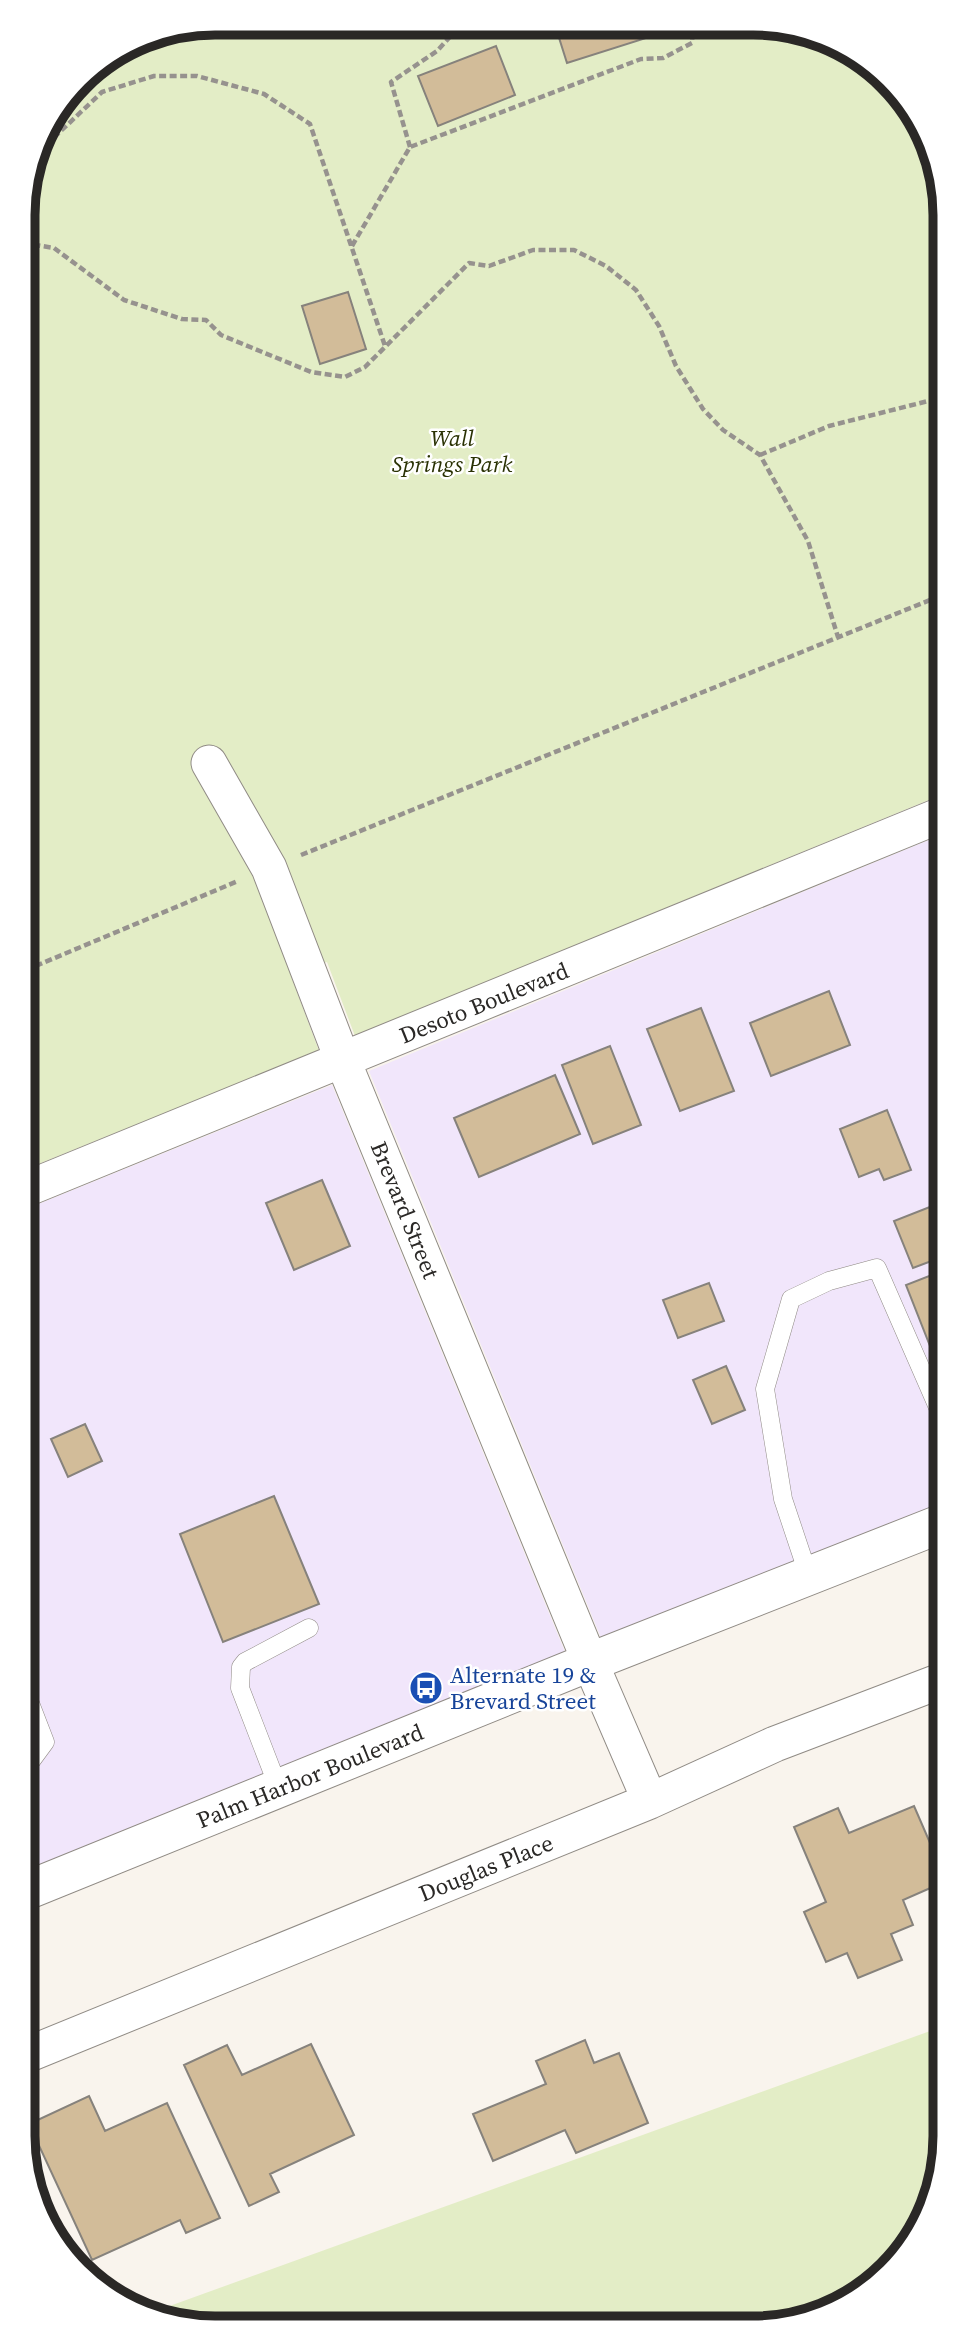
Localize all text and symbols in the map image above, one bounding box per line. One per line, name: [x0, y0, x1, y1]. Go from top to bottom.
park label: Wall Springs Park: [392, 422, 512, 480]
street label: Desoto Boulevard: [395, 954, 573, 1052]
street label: Brevard Street: [363, 1136, 447, 1284]
place label: Alternate 19 & Brevard Street: [450, 1659, 596, 1717]
bus stop icon: Alternate 19 & Brevard Street: [407, 1669, 445, 1707]
street label: Palm Harbor Boulevard: [192, 1716, 428, 1836]
street label: Douglas Place: [414, 1827, 558, 1909]

